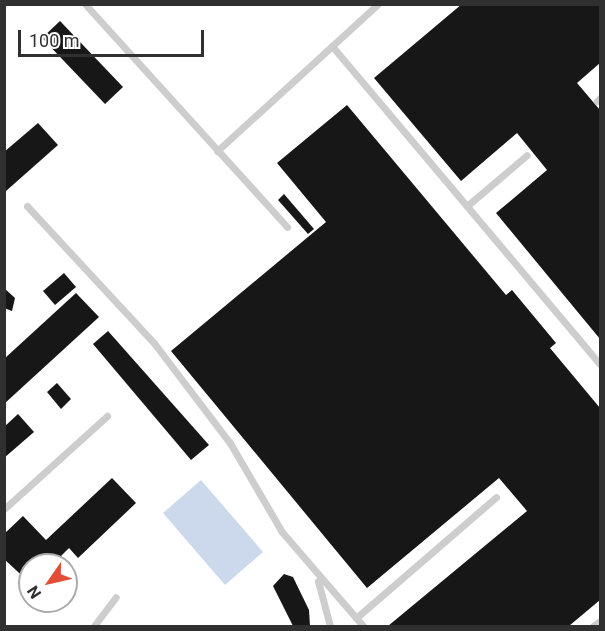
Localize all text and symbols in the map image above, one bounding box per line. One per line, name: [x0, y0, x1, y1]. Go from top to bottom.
scale bar: [21, 18, 207, 56]
text: 100 m: [29, 30, 80, 51]
north arrow: [18, 553, 78, 613]
text: N: [23, 582, 45, 602]

